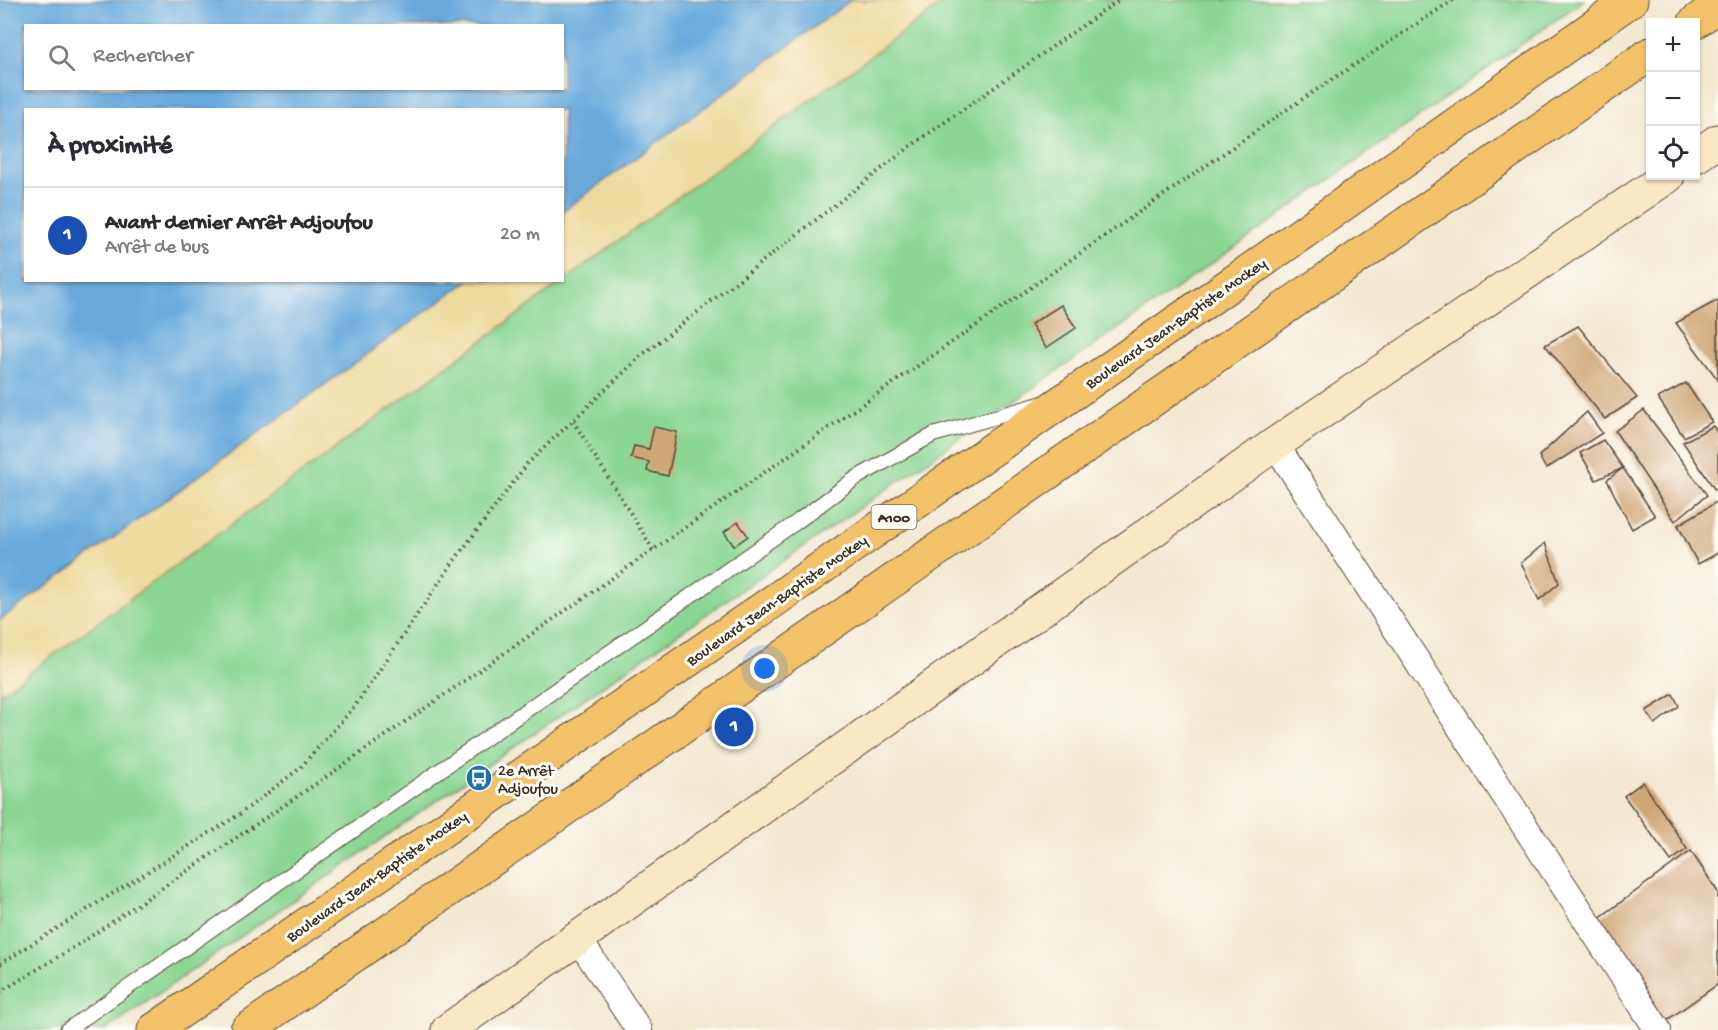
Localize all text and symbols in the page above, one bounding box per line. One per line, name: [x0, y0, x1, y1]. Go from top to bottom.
map controls: [1646, 18, 1700, 180]
button: +: [1646, 18, 1700, 72]
search box: [24, 24, 564, 90]
icon: search: [45, 41, 78, 74]
text: Rechercher: [93, 44, 193, 70]
button: −: [1646, 72, 1700, 126]
button: locate: [1646, 126, 1700, 180]
text: À proximité: [48, 132, 172, 163]
text: Avant dernier Arrêt Adjoufou: [105, 211, 373, 237]
text: 1: [63, 224, 72, 247]
text: 20 m: [500, 224, 540, 247]
text: Arrêt de bus: [105, 237, 208, 260]
street label: Boulevard Jean-Baptiste Mockey: [1082, 255, 1271, 395]
road number: A100: [872, 505, 916, 529]
street label: Boulevard Jean-Baptiste Mockey: [683, 532, 872, 672]
your location: [750, 654, 779, 683]
pin: 1: [714, 704, 754, 750]
bus stop icon: 2e Arrêt Adjoufou: [464, 763, 494, 793]
place label: 2e Arrêt Adjoufou: [498, 763, 558, 800]
street label: Boulevard Jean-Baptiste Mockey: [283, 808, 472, 948]

